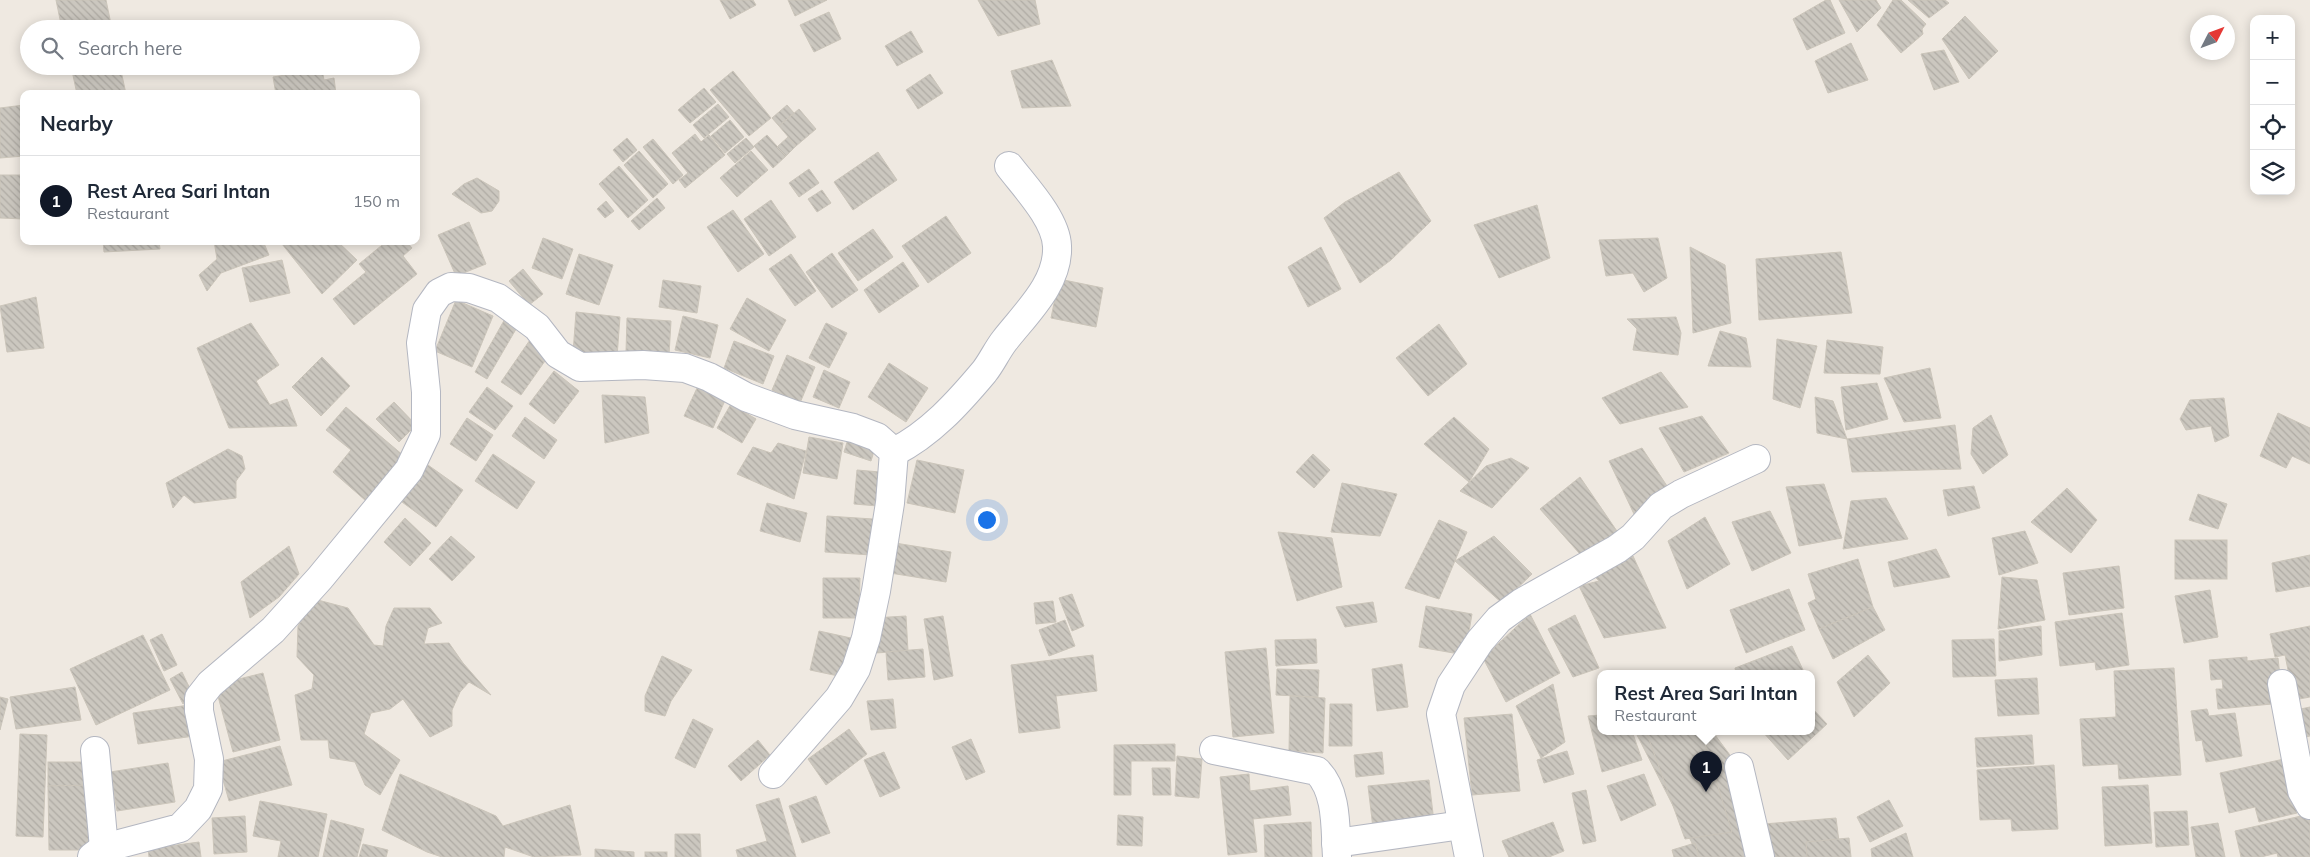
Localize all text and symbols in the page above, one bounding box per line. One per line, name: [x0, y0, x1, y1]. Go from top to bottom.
north arrow: [2190, 15, 2235, 60]
map controls: [2250, 15, 2295, 195]
button: +: [2250, 15, 2295, 60]
search box: [20, 20, 420, 75]
icon: search: [38, 34, 66, 62]
text: Search here: [78, 36, 182, 60]
button: −: [2250, 60, 2295, 105]
button: locate: [2250, 105, 2295, 150]
text: Nearby: [40, 110, 113, 136]
button: layers: [2250, 150, 2295, 195]
text: Rest Area Sari Intan: [87, 179, 270, 203]
text: 1: [51, 191, 61, 211]
text: 150 m: [353, 191, 400, 211]
text: Restaurant: [87, 203, 169, 223]
your location: [974, 507, 1000, 533]
popup: [1597, 670, 1815, 735]
text: Rest Area Sari Intan: [1614, 681, 1798, 705]
text: Restaurant: [1614, 705, 1697, 725]
pin: 1: [1690, 751, 1722, 792]

